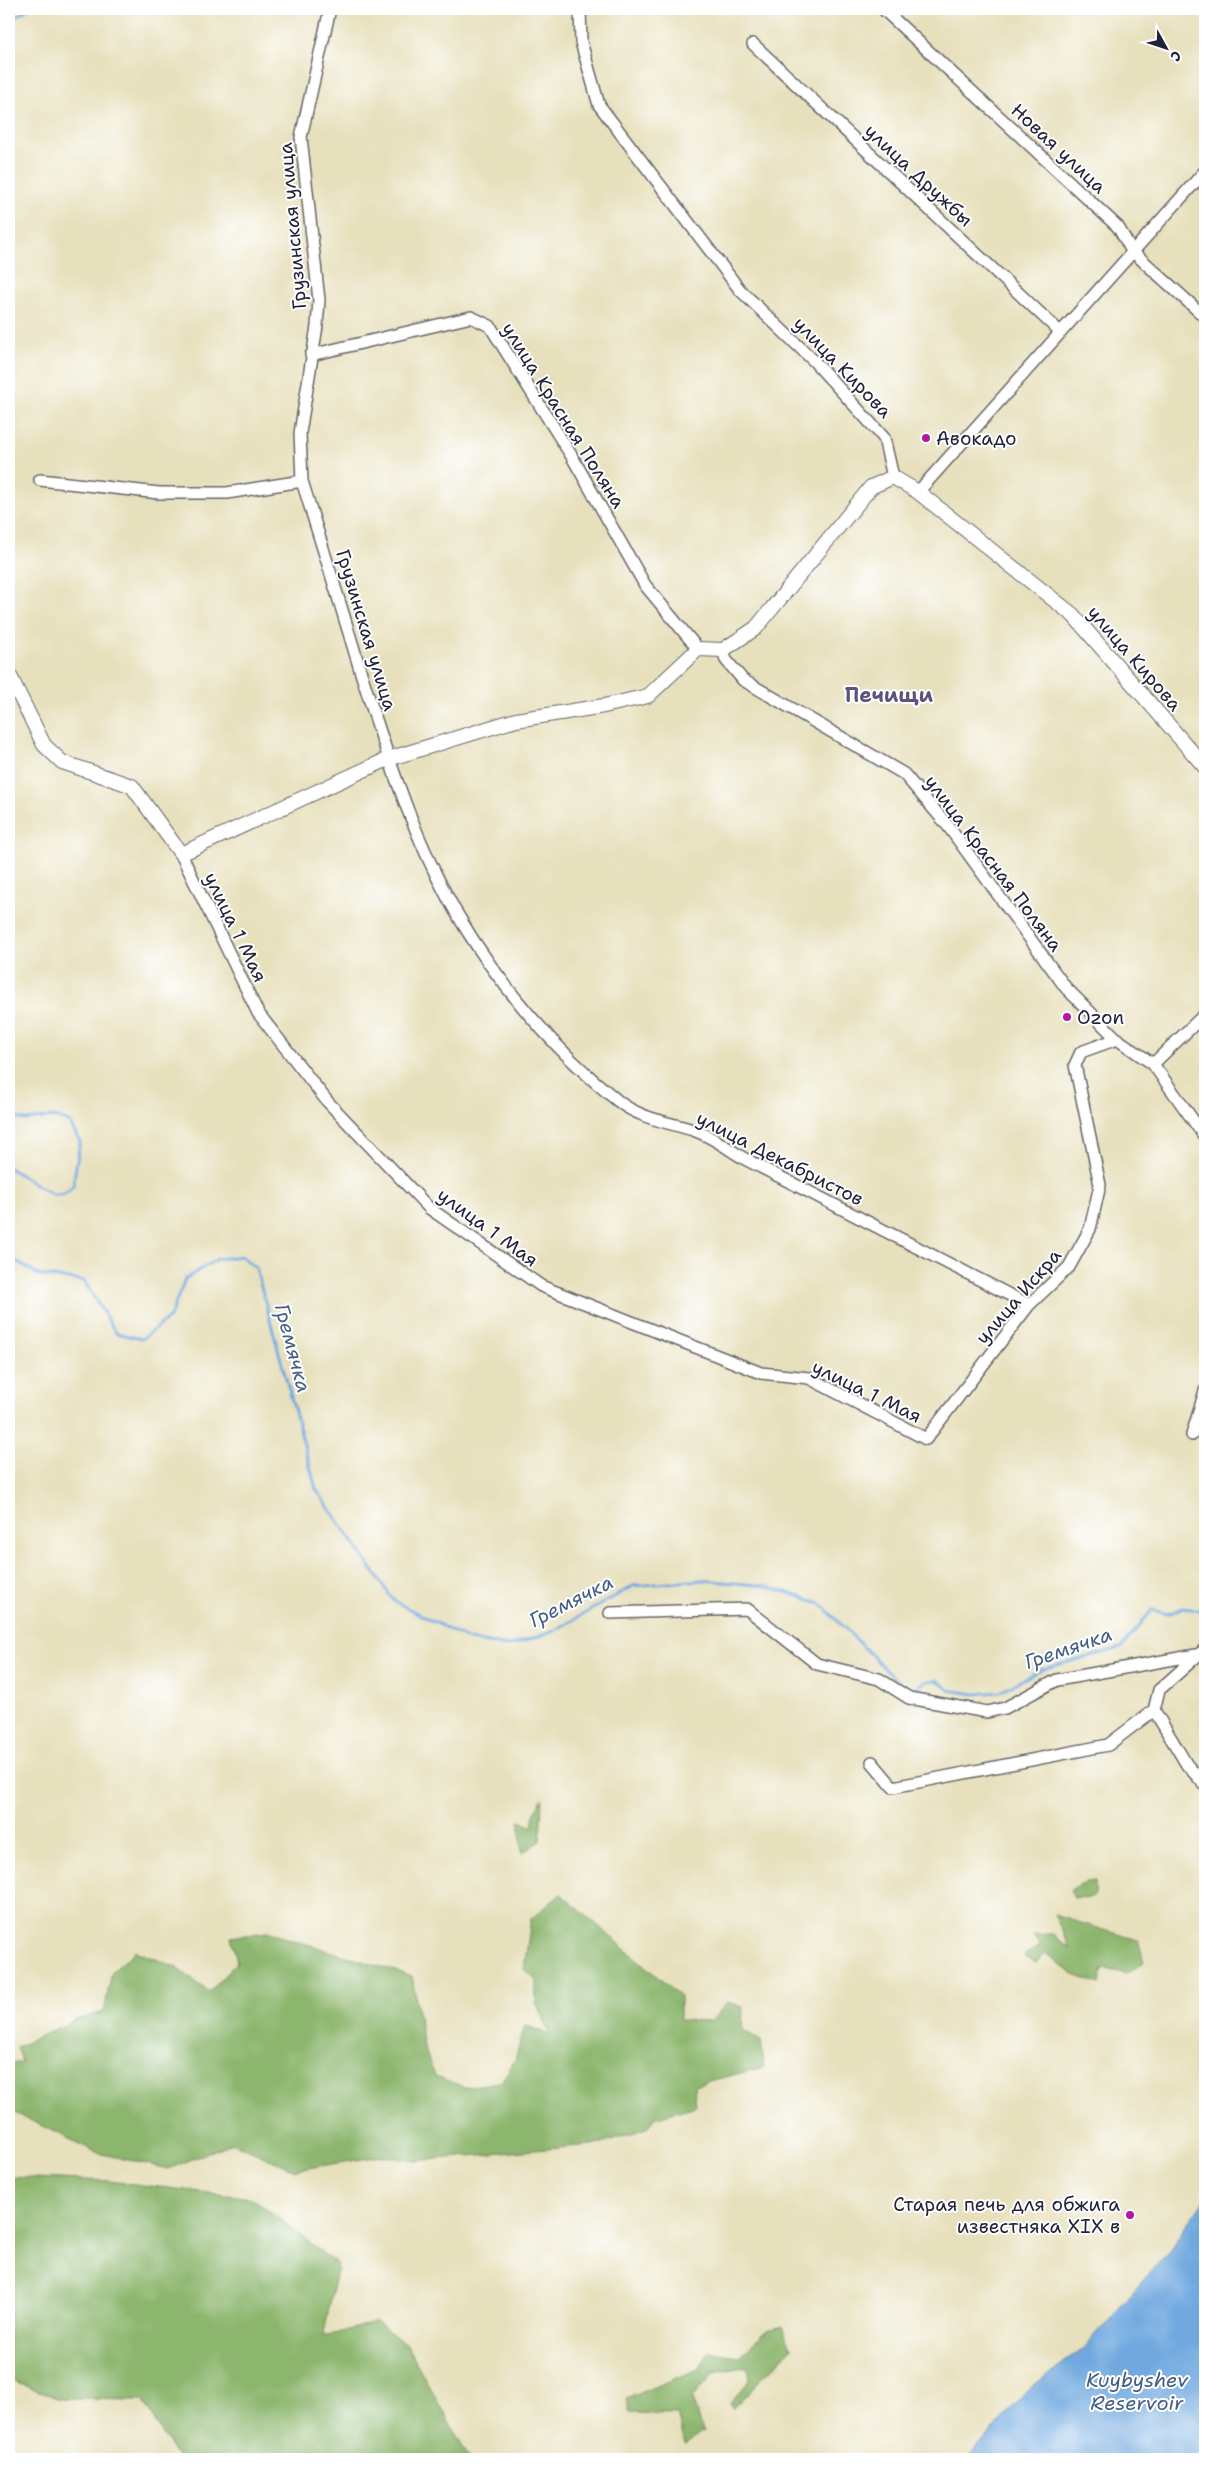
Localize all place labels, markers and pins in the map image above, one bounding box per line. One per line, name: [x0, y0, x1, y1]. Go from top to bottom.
place label: Авокадо: [936, 426, 1017, 451]
marker: Авокадо: [920, 432, 932, 444]
place label: Ozon: [1077, 1005, 1124, 1030]
marker: Ozon: [1061, 1011, 1073, 1023]
place label: Старая печь для обжига известняка XIX в: [893, 2192, 1120, 2239]
marker: Старая печь для обжига известняка XIX в: [1124, 2209, 1136, 2221]

